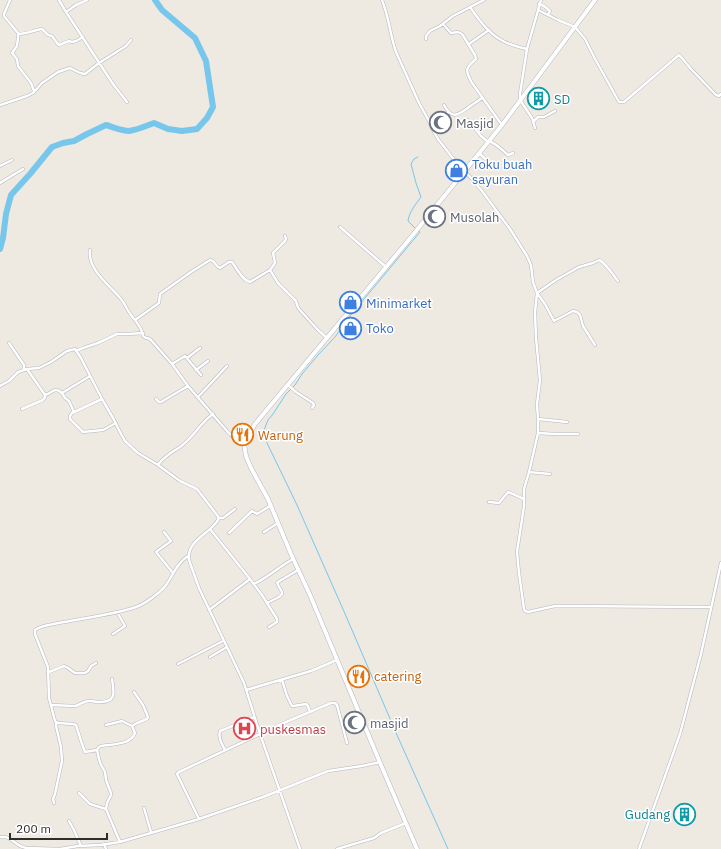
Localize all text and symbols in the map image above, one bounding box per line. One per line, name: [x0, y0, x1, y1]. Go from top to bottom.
building icon: SD: [525, 86, 551, 112]
place label: SD: [554, 91, 570, 108]
mosque icon: Masjid: [428, 110, 454, 136]
place label: Masjid: [456, 115, 494, 132]
place label: Toku buah sayuran: [472, 156, 532, 188]
shop icon: Toku buah sayuran: [443, 158, 469, 184]
mosque icon: Musolah: [422, 204, 448, 230]
place label: Musolah: [450, 209, 499, 226]
shop icon: Minimarket: [338, 290, 364, 316]
place label: Minimarket: [366, 295, 432, 312]
shop icon: Toko: [337, 315, 363, 341]
place label: Toko: [366, 320, 394, 337]
restaurant icon: Warung: [230, 422, 256, 448]
place label: Warung: [258, 427, 303, 444]
restaurant icon: catering: [346, 663, 372, 689]
place label: catering: [374, 668, 422, 685]
mosque icon: masjid: [342, 710, 368, 736]
place label: masjid: [370, 715, 409, 732]
hospital icon: puskesmas: [231, 716, 257, 742]
place label: puskesmas: [260, 721, 326, 738]
building icon: Gudang: [672, 801, 698, 827]
place label: Gudang: [625, 806, 670, 823]
scale bar: [10, 815, 107, 841]
text: 200 m: [16, 821, 51, 836]

